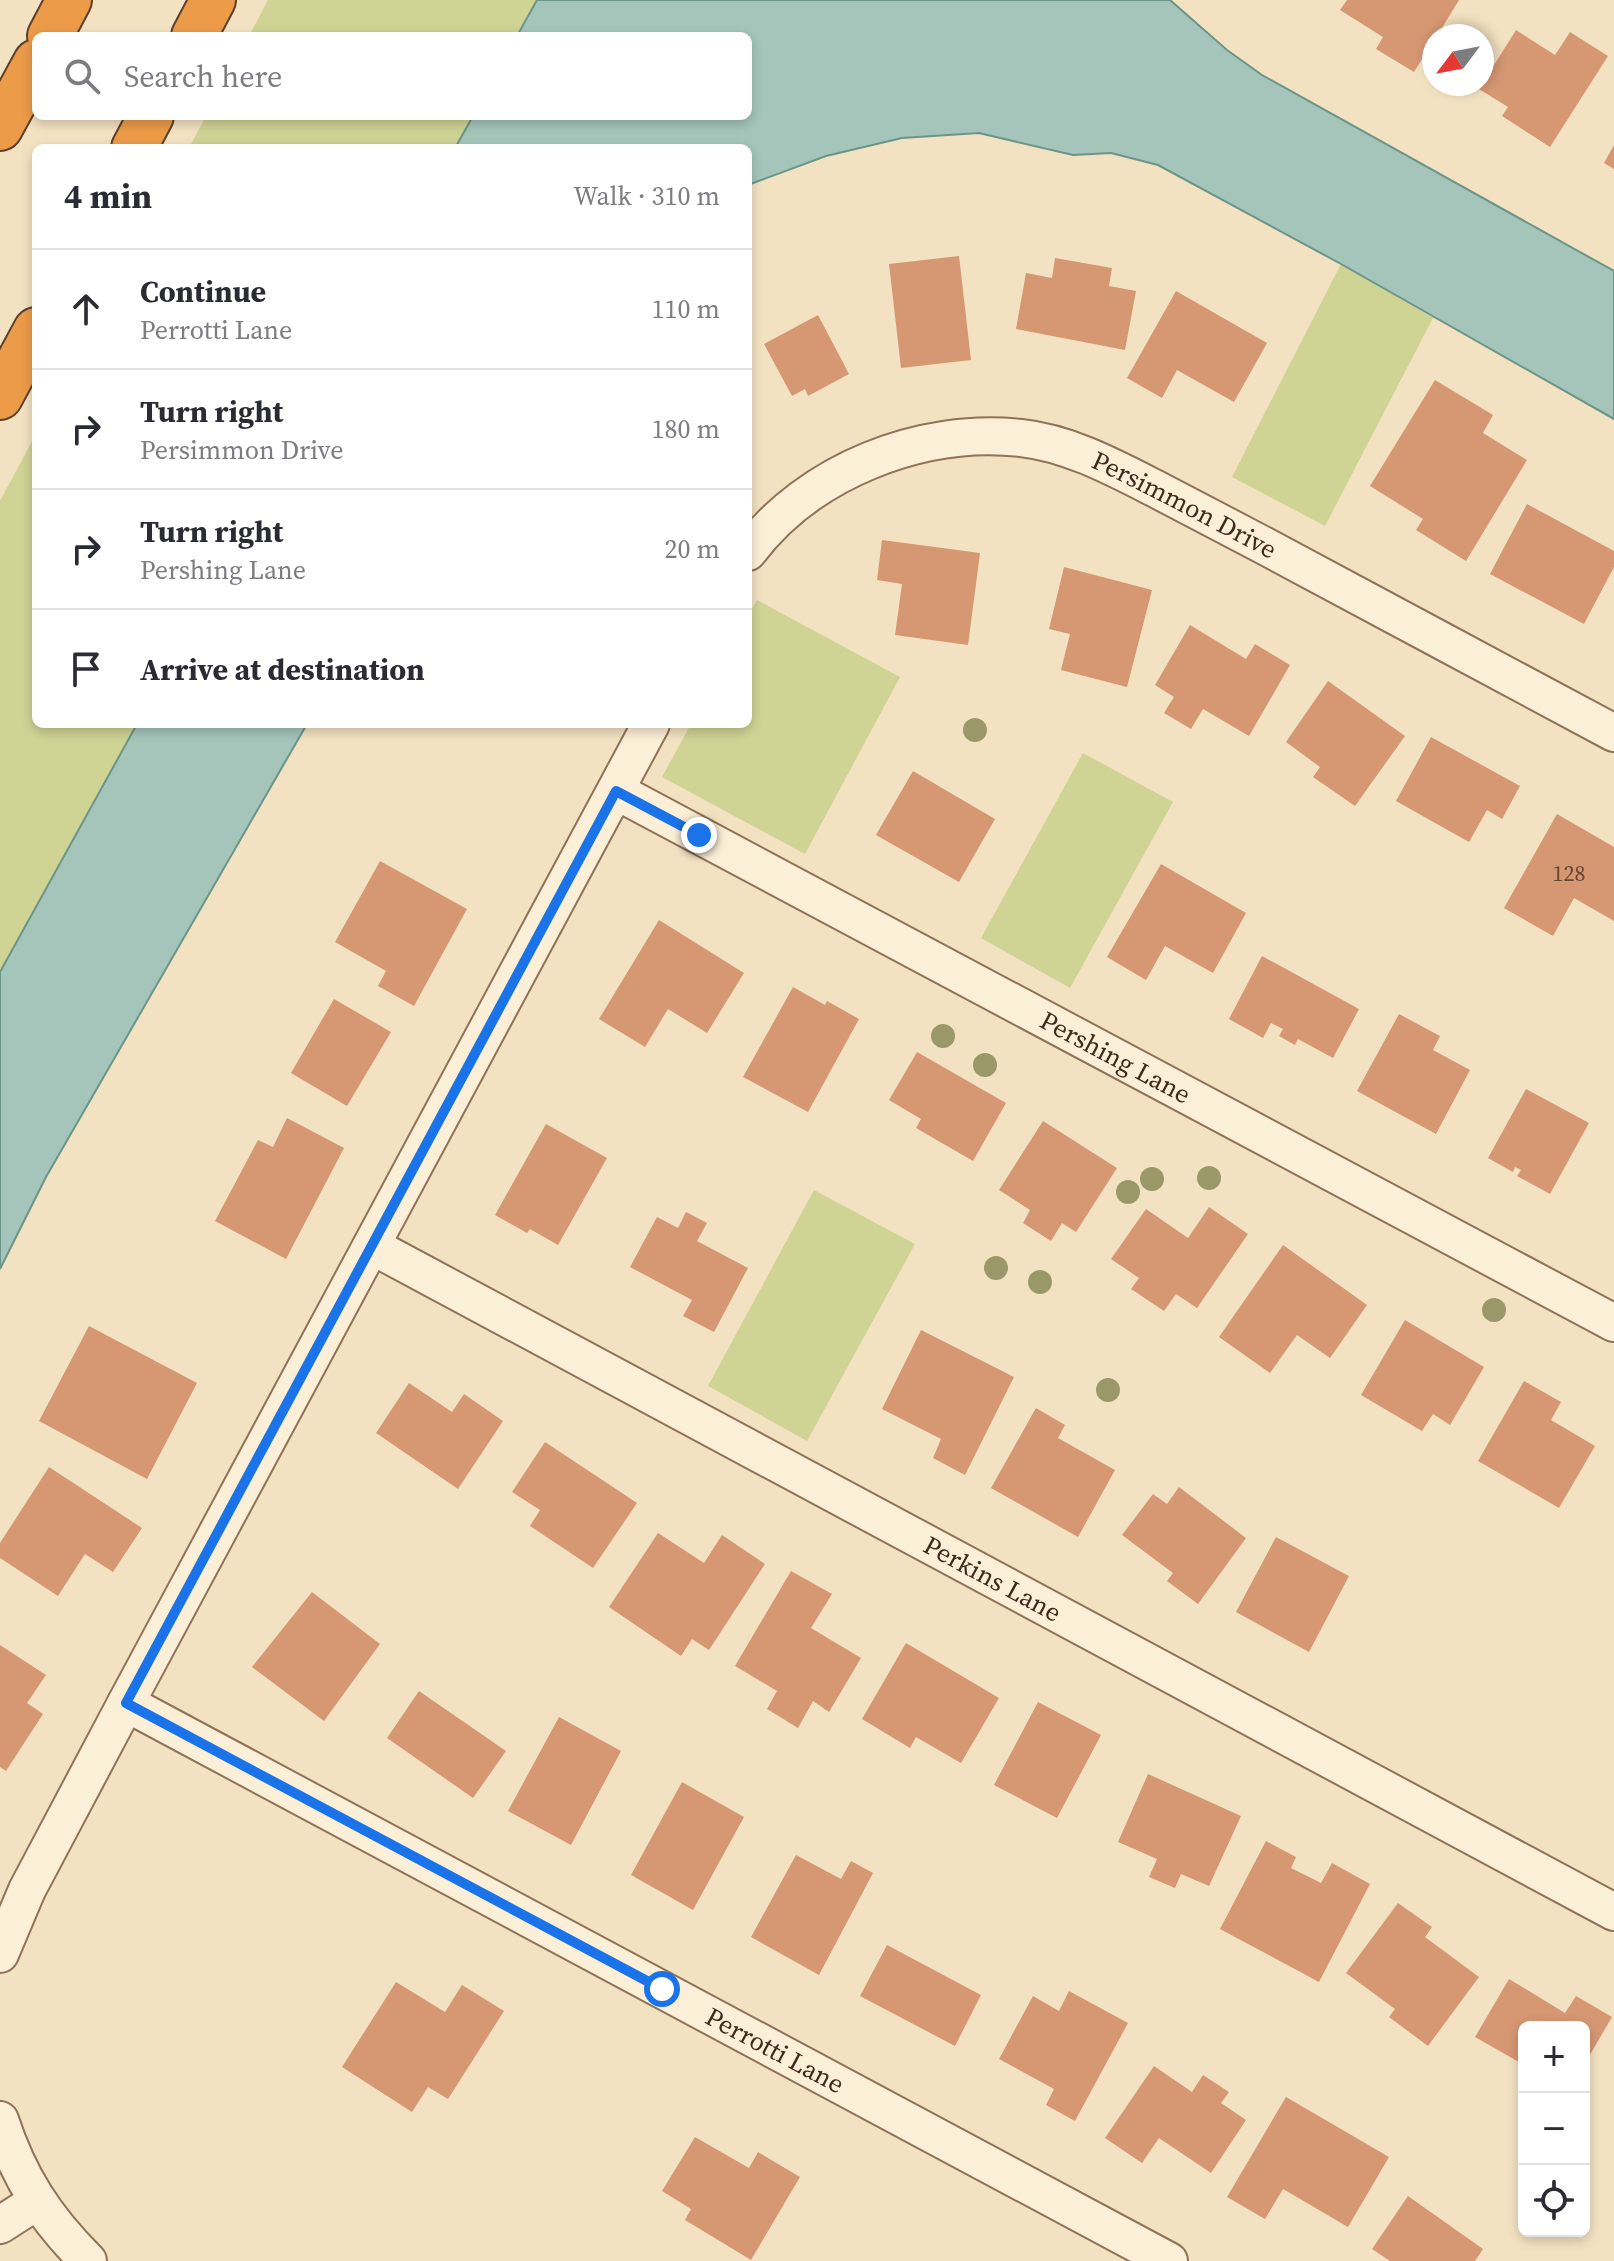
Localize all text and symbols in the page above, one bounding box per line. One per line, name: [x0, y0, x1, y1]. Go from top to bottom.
north arrow: [1422, 24, 1494, 96]
search box: [32, 32, 752, 120]
icon: search: [60, 54, 104, 98]
text: Search here: [124, 56, 282, 97]
text: 4 min: [64, 173, 152, 219]
text: Walk · 310 m: [573, 178, 720, 214]
text: Continue: [140, 271, 266, 312]
icon: ahead: [64, 287, 108, 331]
text: 110 m: [652, 291, 720, 327]
text: Perrotti Lane: [140, 312, 292, 348]
text: Turn right: [140, 391, 283, 432]
icon: right: [64, 407, 108, 451]
text: 180 m: [652, 411, 720, 447]
text: Persimmon Drive: [140, 432, 343, 468]
street label: Persimmon Drive: [1086, 442, 1283, 567]
text: Turn right: [140, 511, 283, 552]
icon: right: [64, 527, 108, 571]
text: 20 m: [665, 531, 720, 567]
text: Pershing Lane: [140, 552, 306, 588]
icon: arrive: [64, 647, 108, 691]
text: Arrive at destination: [140, 649, 425, 690]
route end: [681, 817, 717, 853]
house number: 128: [1552, 858, 1586, 888]
street label: Pershing Lane: [1034, 1002, 1197, 1112]
street label: Perkins Lane: [917, 1527, 1068, 1630]
route start: [644, 1971, 680, 2007]
street label: Perrotti Lane: [699, 1998, 851, 2102]
map controls: [1518, 2021, 1590, 2237]
button: +: [1518, 2021, 1590, 2093]
button: −: [1518, 2093, 1590, 2165]
button: locate: [1518, 2165, 1590, 2237]

